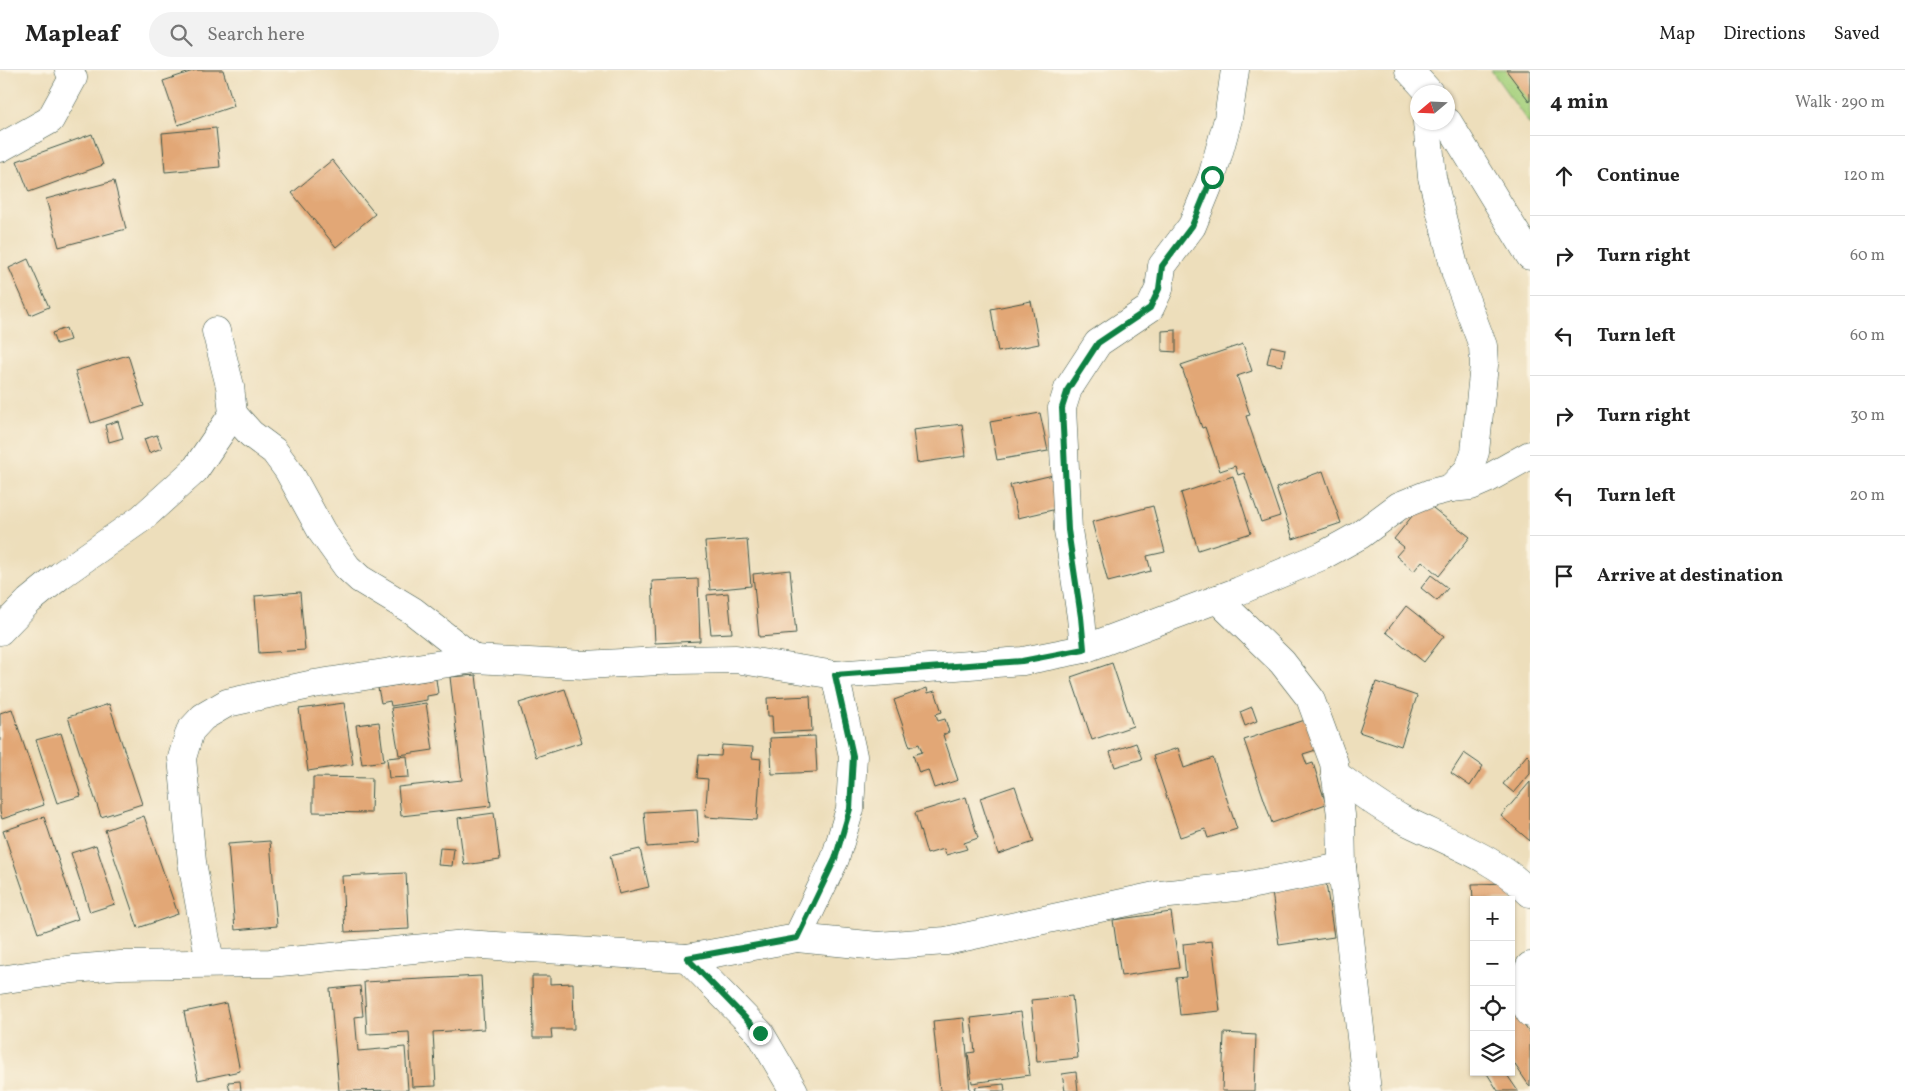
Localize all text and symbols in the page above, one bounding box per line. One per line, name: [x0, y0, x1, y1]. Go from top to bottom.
search box: [149, 12, 499, 57]
text: Mapleaf: [25, 18, 119, 52]
icon: search: [167, 21, 195, 49]
text: Search here: [207, 22, 305, 48]
text: Map: [1659, 22, 1695, 47]
text: Directions: [1723, 22, 1806, 47]
text: Saved: [1834, 22, 1880, 47]
north arrow: [1410, 85, 1455, 130]
text: 4 min: [1550, 88, 1609, 117]
text: Walk · 290 m: [1795, 92, 1885, 114]
icon: ahead: [1550, 162, 1578, 190]
text: Continue: [1597, 163, 1680, 189]
text: 120 m: [1843, 165, 1885, 187]
route start: [1201, 166, 1224, 189]
icon: right: [1550, 242, 1578, 270]
text: Turn right: [1597, 243, 1690, 269]
text: 60 m: [1850, 245, 1885, 267]
icon: left: [1550, 322, 1578, 350]
text: Turn left: [1597, 323, 1676, 349]
text: 60 m: [1850, 325, 1885, 347]
icon: right: [1550, 402, 1578, 430]
text: Turn right: [1597, 403, 1690, 429]
text: 30 m: [1850, 405, 1885, 427]
icon: left: [1550, 482, 1578, 510]
text: Turn left: [1597, 483, 1676, 509]
text: 20 m: [1850, 485, 1885, 507]
icon: arrive: [1550, 562, 1578, 590]
text: Arrive at destination: [1597, 563, 1783, 589]
map controls: [1470, 896, 1515, 1076]
button: +: [1470, 896, 1515, 941]
button: −: [1470, 941, 1515, 986]
button: locate: [1470, 986, 1515, 1031]
route end: [749, 1022, 772, 1045]
button: layers: [1470, 1031, 1515, 1076]

